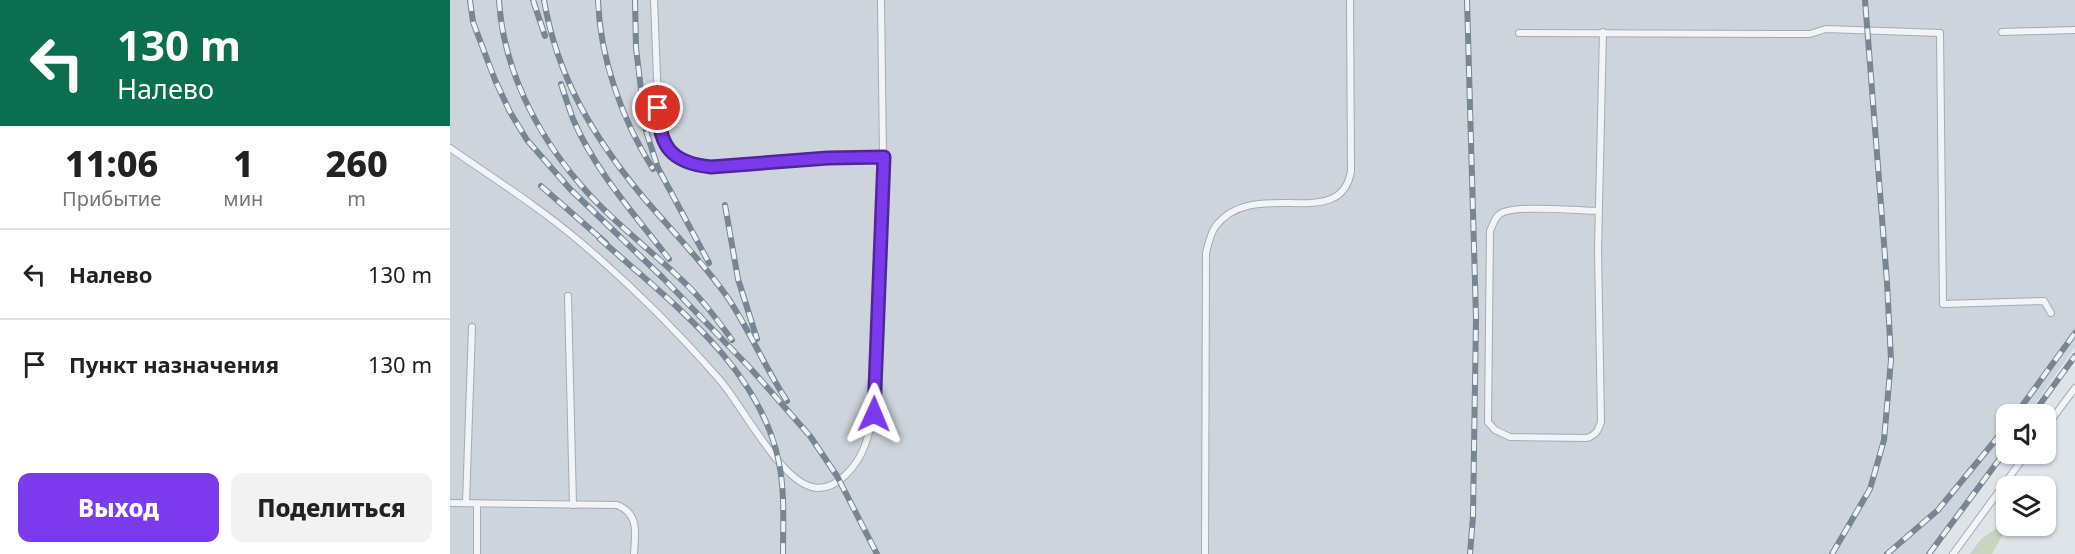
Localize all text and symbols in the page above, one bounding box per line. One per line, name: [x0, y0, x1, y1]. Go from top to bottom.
text: 130 m: [117, 16, 241, 73]
icon: left: [18, 24, 96, 102]
text: Налево: [117, 70, 214, 107]
pin: [632, 82, 683, 133]
icon: arrive: [641, 91, 674, 124]
text: 11:06: [65, 139, 158, 188]
text: 1: [233, 139, 254, 188]
text: 260: [325, 139, 388, 188]
text: Прибытие: [62, 185, 161, 212]
text: мин: [223, 185, 263, 212]
text: m: [347, 185, 366, 212]
icon: left: [18, 258, 51, 291]
text: Налево: [69, 259, 152, 289]
text: 130 m: [368, 259, 432, 289]
icon: arrive: [18, 348, 51, 381]
text: Пункт назначения: [69, 349, 279, 379]
text: 130 m: [368, 349, 432, 379]
position arrow: [842, 382, 906, 446]
map controls: [1996, 404, 2056, 536]
button: sound: [1996, 404, 2056, 464]
button: Выход: [18, 473, 219, 542]
button: Поделиться: [231, 473, 432, 542]
button: layers: [1996, 476, 2056, 536]

